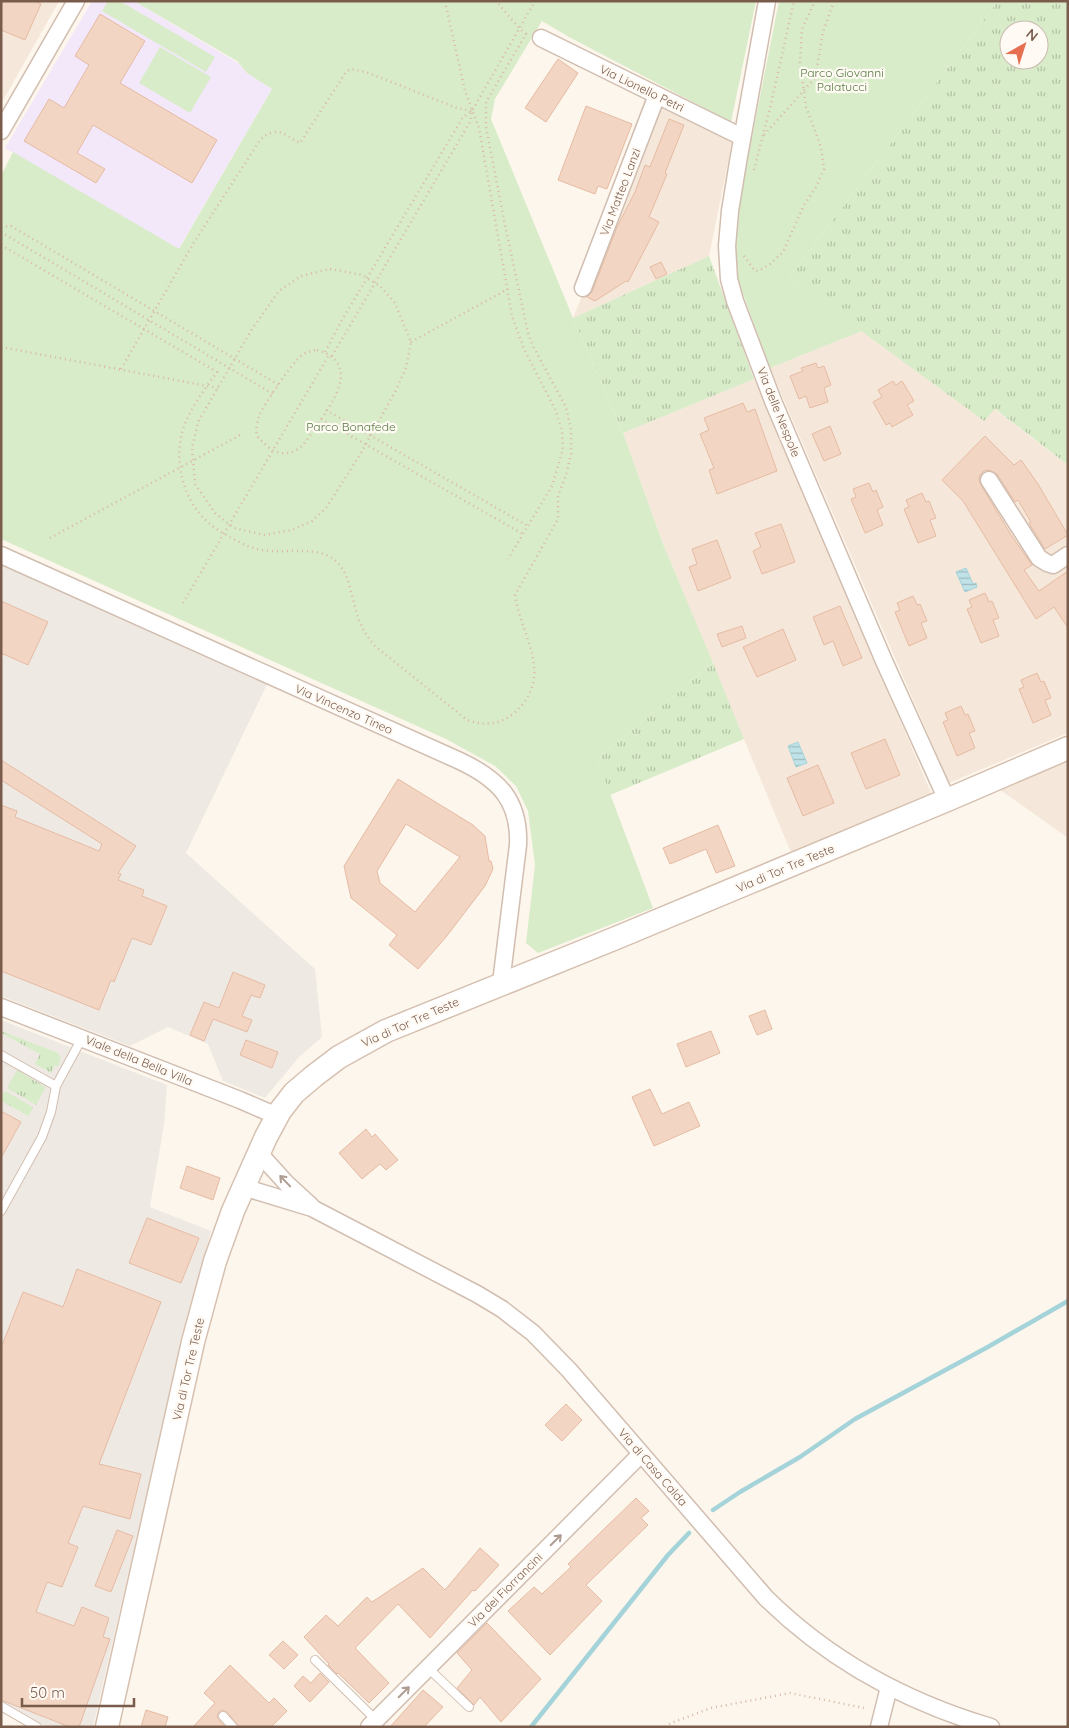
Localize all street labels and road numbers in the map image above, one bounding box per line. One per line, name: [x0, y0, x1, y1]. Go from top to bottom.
street label: Via Lionello Petri: [597, 61, 687, 115]
street label: Via Matteo Lanzi: [596, 146, 644, 238]
street label: Via delle Nespole: [754, 365, 804, 459]
street label: Via Vincenzo Tineo: [293, 681, 395, 737]
street label: Via di Tor Tre Teste: [734, 840, 837, 895]
street label: Via di Tor Tre Teste: [359, 994, 461, 1050]
street label: Viale della Bella Villa: [83, 1032, 195, 1088]
street label: Via di Tor Tre Teste: [169, 1316, 207, 1422]
street label: Via di Casa Calda: [615, 1425, 691, 1509]
street label: Via dei Fiorrancini: [465, 1550, 545, 1630]

